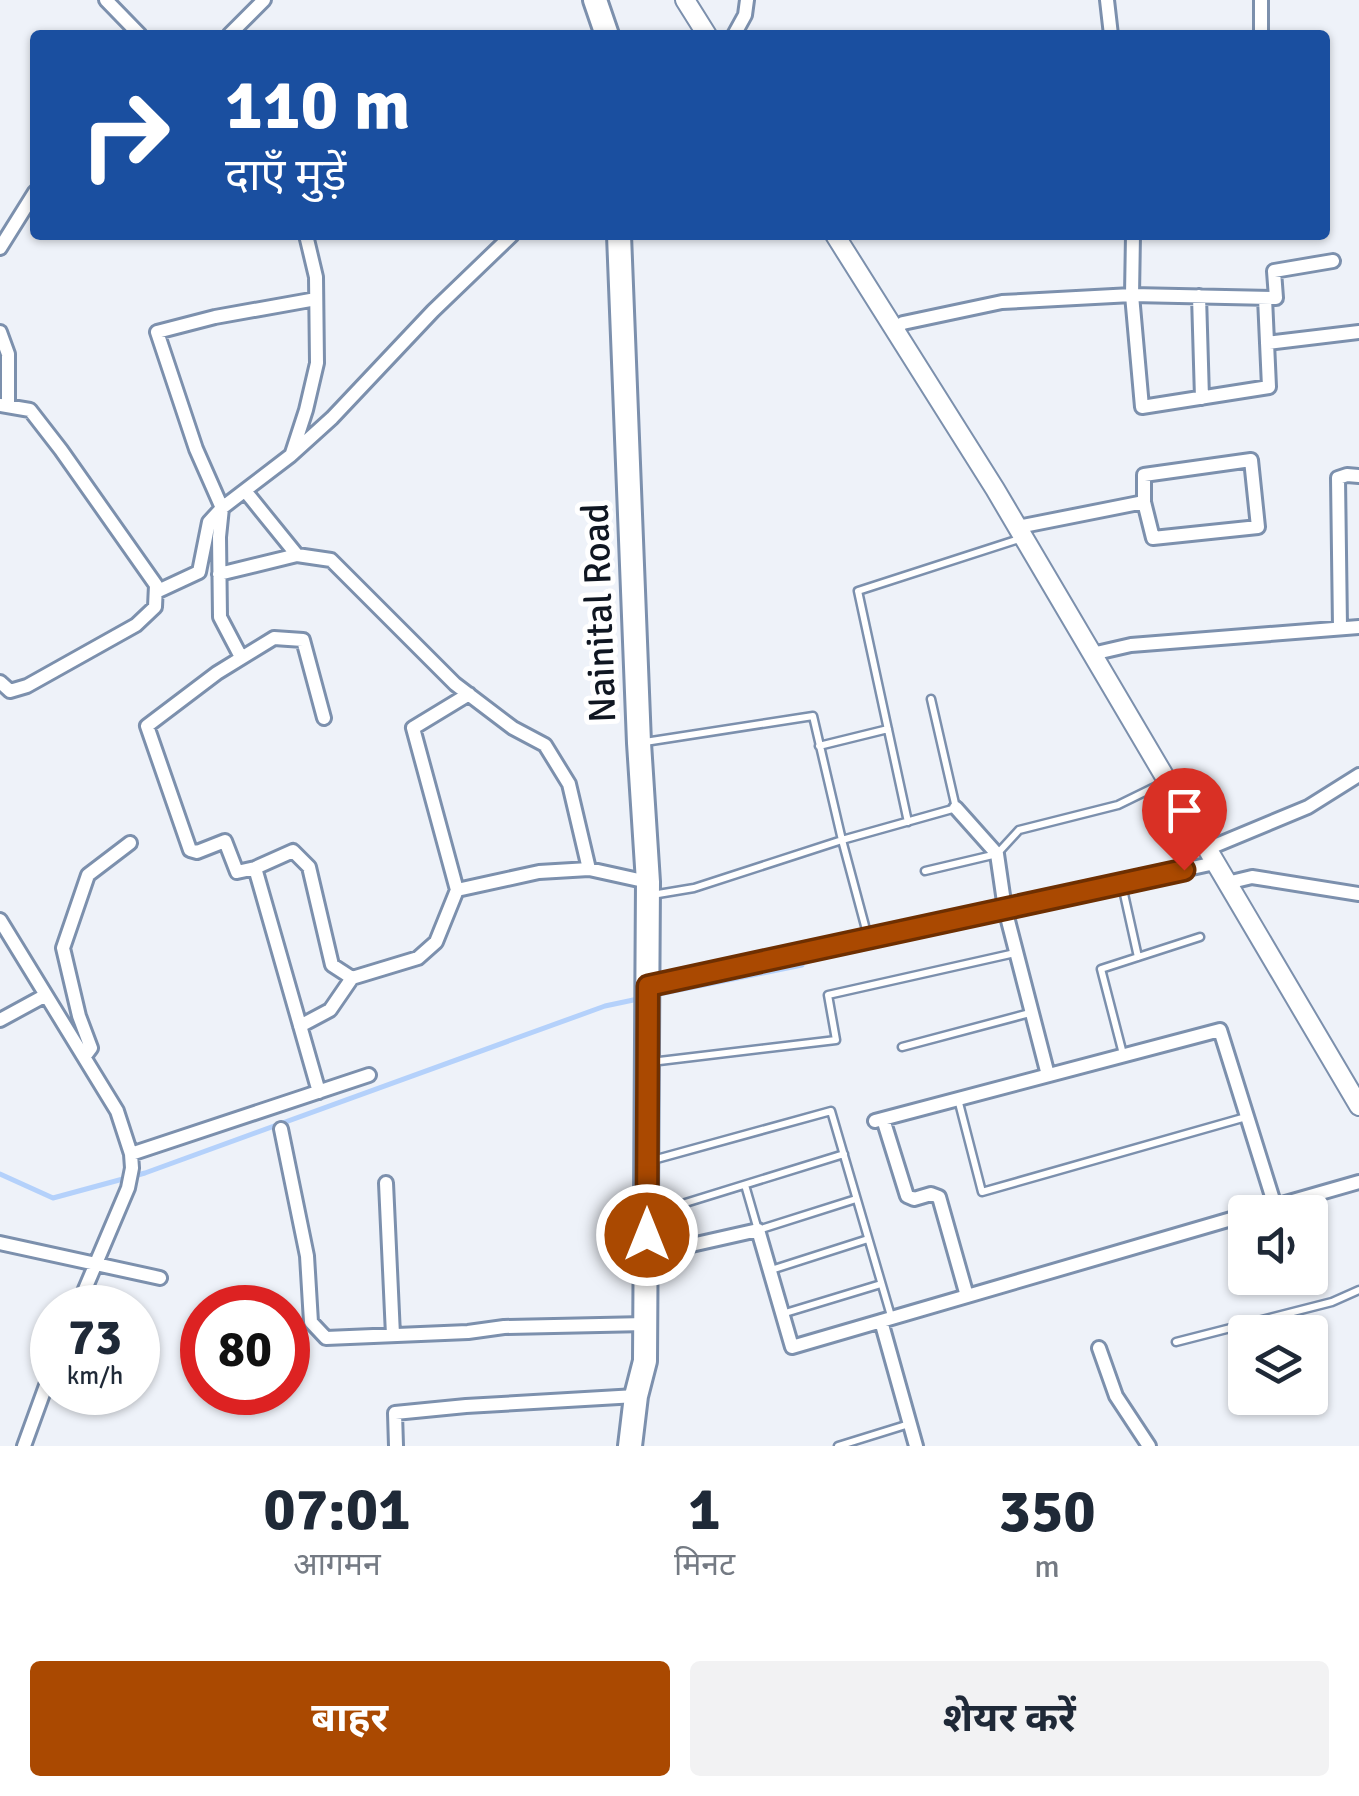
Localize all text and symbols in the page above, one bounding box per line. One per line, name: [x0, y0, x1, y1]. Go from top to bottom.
text: 110 m: [225, 62, 410, 148]
icon: right: [60, 70, 190, 200]
text: दाएँ मुड़ें: [225, 148, 346, 203]
street label: Nainital Road: [572, 502, 626, 724]
pin: [1142, 768, 1227, 871]
icon: arrive: [1157, 783, 1212, 838]
position arrow: [595, 1183, 699, 1287]
map controls: [1228, 1195, 1328, 1415]
button: sound: [1228, 1195, 1328, 1295]
speed limit sign: 80: [180, 1285, 310, 1415]
text: 73: [68, 1307, 122, 1369]
button: layers: [1228, 1315, 1328, 1415]
text: km/h: [67, 1360, 123, 1391]
text: 07:01: [263, 1473, 411, 1547]
text: 1: [688, 1473, 721, 1547]
text: 350: [998, 1475, 1096, 1549]
text: आगमन: [293, 1545, 381, 1584]
text: मिनट: [674, 1545, 735, 1584]
text: m: [1034, 1547, 1060, 1586]
button: बाहर: [30, 1661, 670, 1776]
button: शेयर करें: [690, 1661, 1329, 1776]

